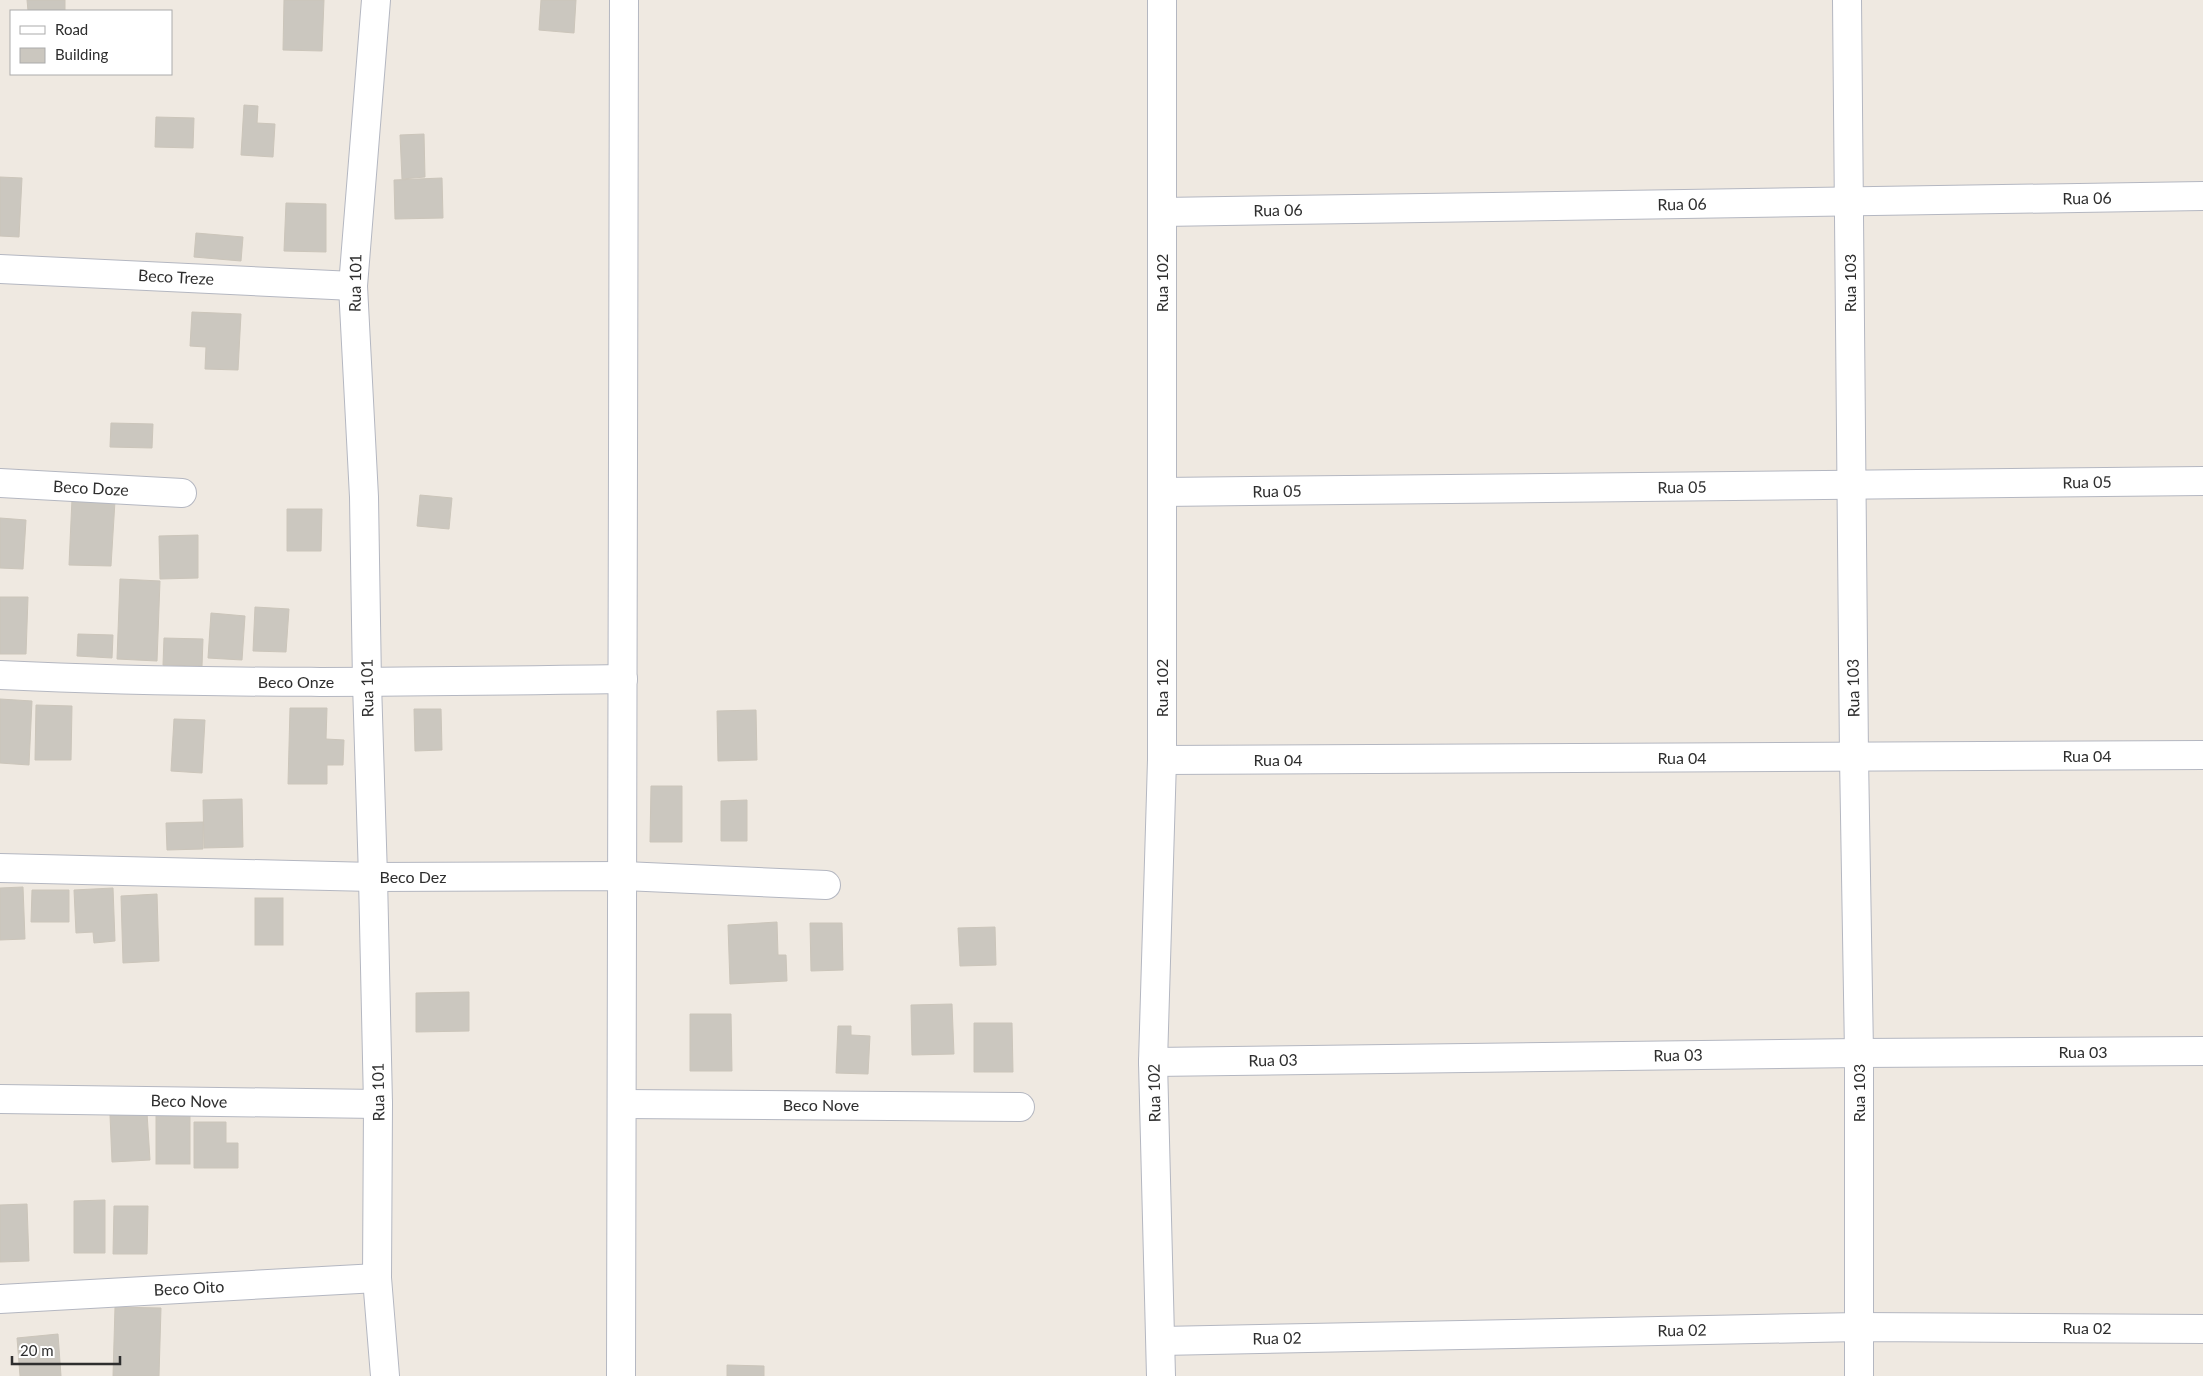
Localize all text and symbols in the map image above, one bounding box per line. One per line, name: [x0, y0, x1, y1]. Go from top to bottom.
legend: [10, 10, 172, 75]
text: Road: [55, 20, 88, 38]
text: Building: [55, 45, 108, 63]
street label: Rua 06: [2062, 188, 2112, 207]
street label: Rua 06: [1657, 194, 1707, 213]
street label: Rua 06: [1253, 200, 1303, 219]
street label: Rua 101: [344, 254, 365, 312]
street label: Rua 102: [1152, 254, 1171, 312]
street label: Rua 103: [1840, 254, 1859, 312]
street label: Beco Treze: [138, 265, 214, 288]
street label: Rua 05: [2062, 472, 2112, 491]
street label: Beco Doze: [53, 476, 129, 499]
street label: Rua 05: [1657, 477, 1707, 496]
street label: Rua 05: [1252, 481, 1302, 500]
street label: Rua 101: [356, 659, 377, 717]
street label: Rua 102: [1152, 659, 1171, 717]
street label: Rua 103: [1842, 659, 1863, 717]
street label: Beco Onze: [258, 672, 334, 691]
street label: Rua 04: [2062, 746, 2112, 765]
street label: Rua 04: [1657, 748, 1707, 767]
street label: Rua 04: [1253, 750, 1303, 769]
street label: Beco Dez: [379, 867, 447, 886]
street label: Rua 03: [2058, 1042, 2108, 1061]
street label: Rua 03: [1653, 1045, 1703, 1064]
street label: Rua 03: [1248, 1050, 1298, 1069]
street label: Rua 101: [367, 1063, 388, 1121]
street label: Rua 102: [1143, 1064, 1164, 1122]
street label: Rua 103: [1849, 1064, 1868, 1122]
street label: Beco Nove: [151, 1090, 227, 1111]
street label: Beco Nove: [783, 1095, 859, 1114]
street label: Beco Oito: [153, 1276, 225, 1299]
street label: Rua 02: [2062, 1318, 2112, 1337]
street label: Rua 02: [1657, 1320, 1707, 1339]
street label: Rua 02: [1252, 1328, 1302, 1347]
scale bar: [12, 1334, 120, 1366]
text: 20 m: [20, 1341, 54, 1359]

